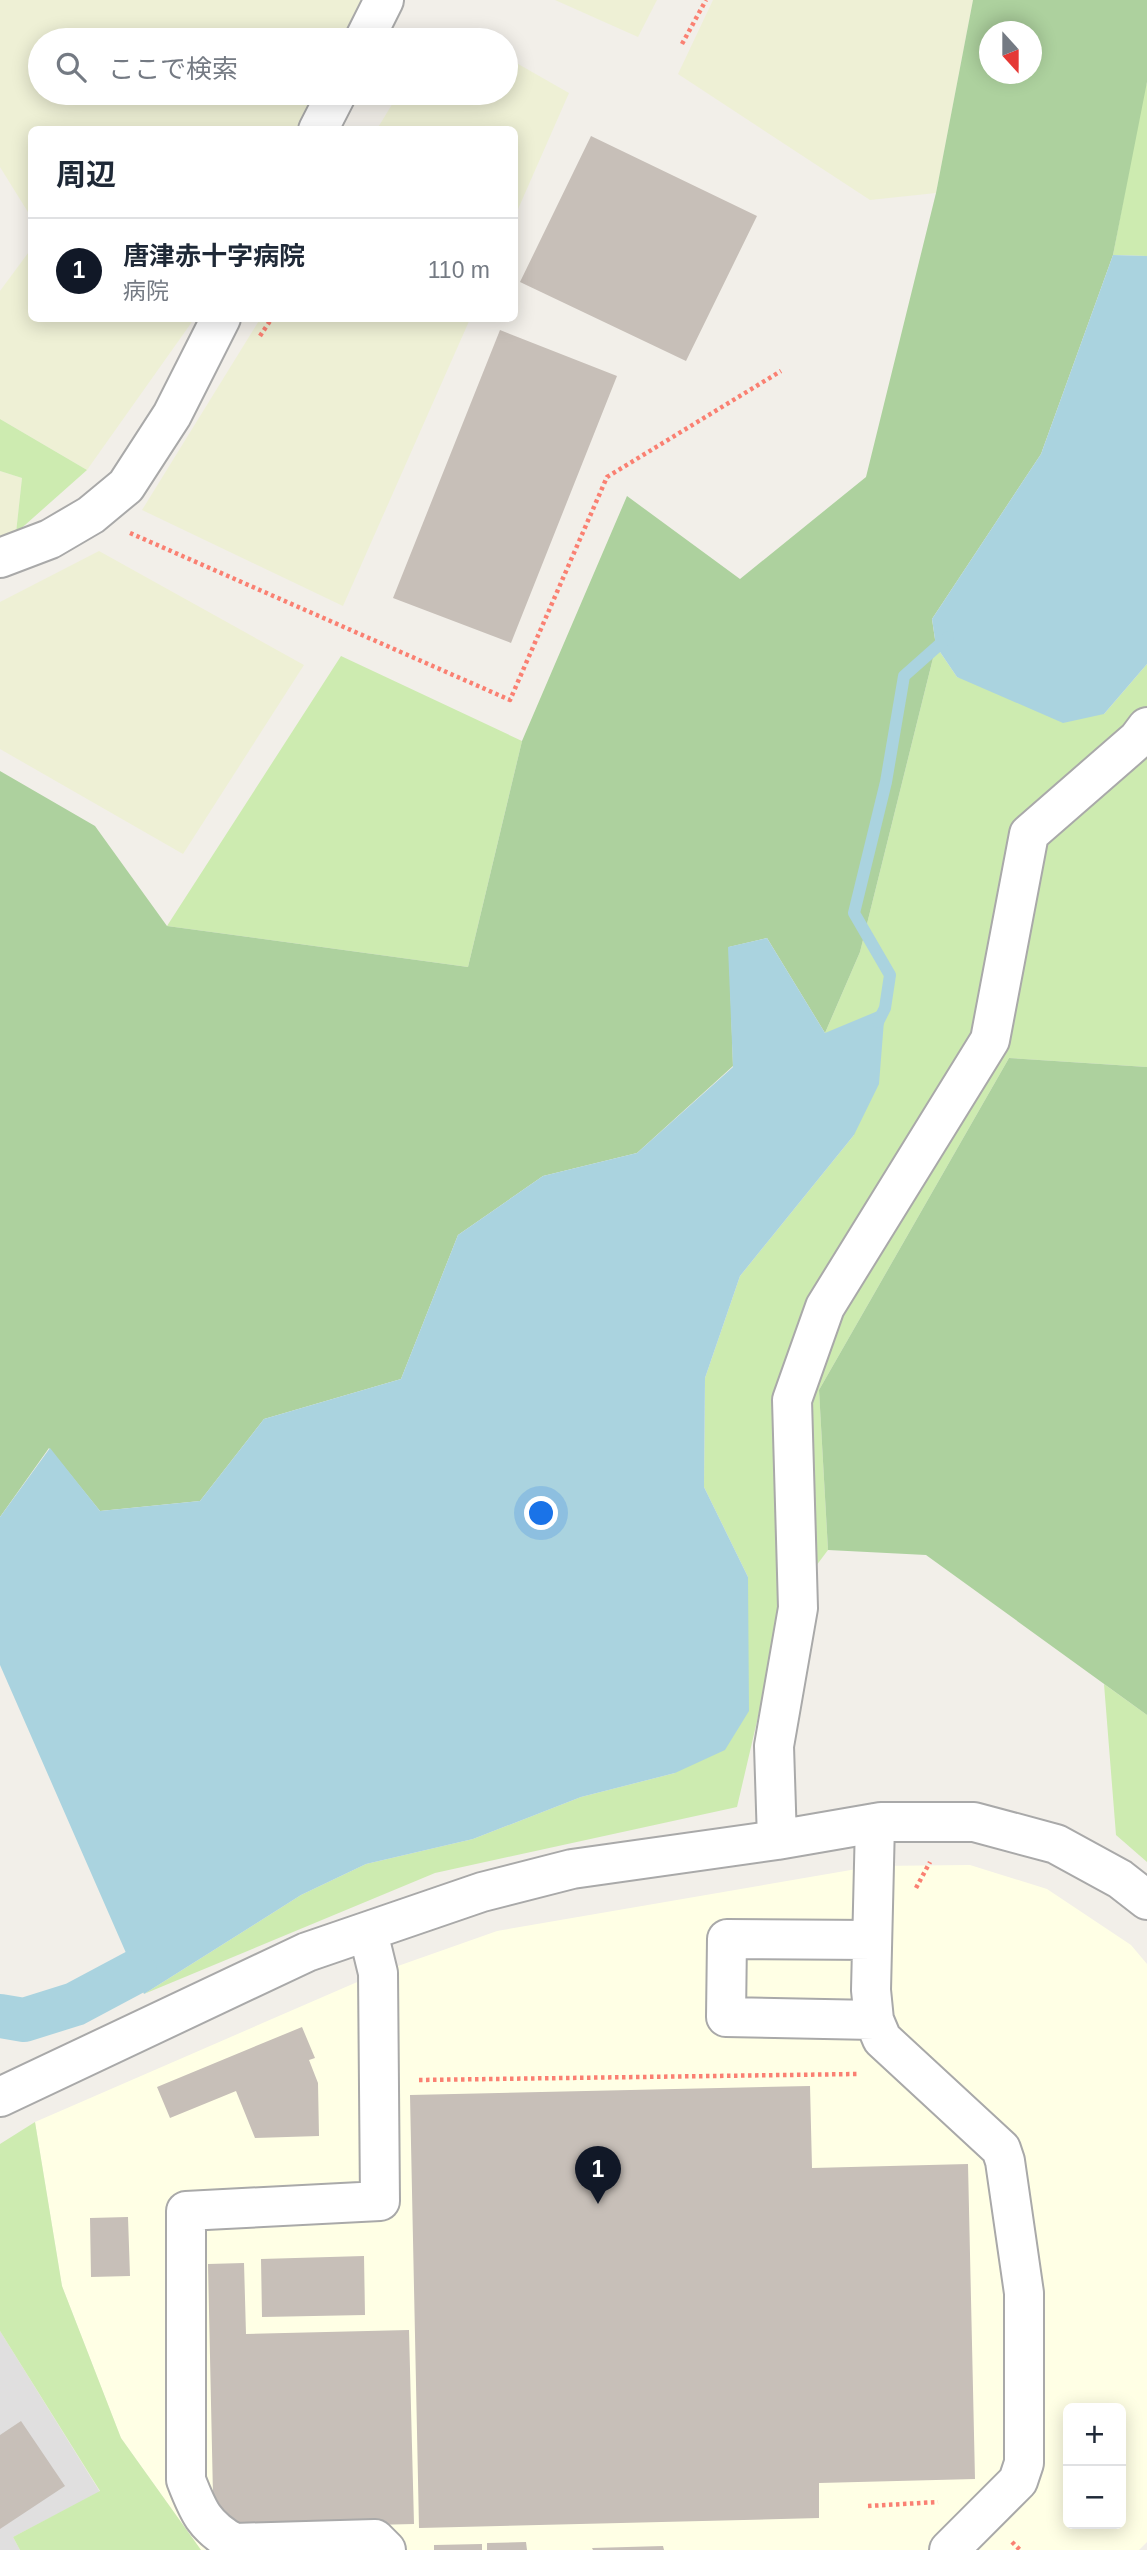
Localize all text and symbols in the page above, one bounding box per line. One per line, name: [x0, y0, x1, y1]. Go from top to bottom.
north arrow: [979, 21, 1042, 84]
search box: [28, 28, 518, 105]
icon: search: [52, 48, 90, 86]
text: ここで検索: [108, 54, 238, 84]
text: 周辺: [56, 158, 116, 191]
text: 唐津赤十字病院: [123, 241, 305, 271]
text: 1: [73, 257, 85, 283]
text: 110 m: [428, 257, 490, 283]
text: 病院: [123, 278, 169, 304]
your location: [524, 1496, 558, 1530]
pin: 1: [575, 2146, 621, 2204]
map controls: [1063, 2403, 1126, 2529]
button: +: [1063, 2403, 1126, 2466]
button: −: [1063, 2466, 1126, 2529]

